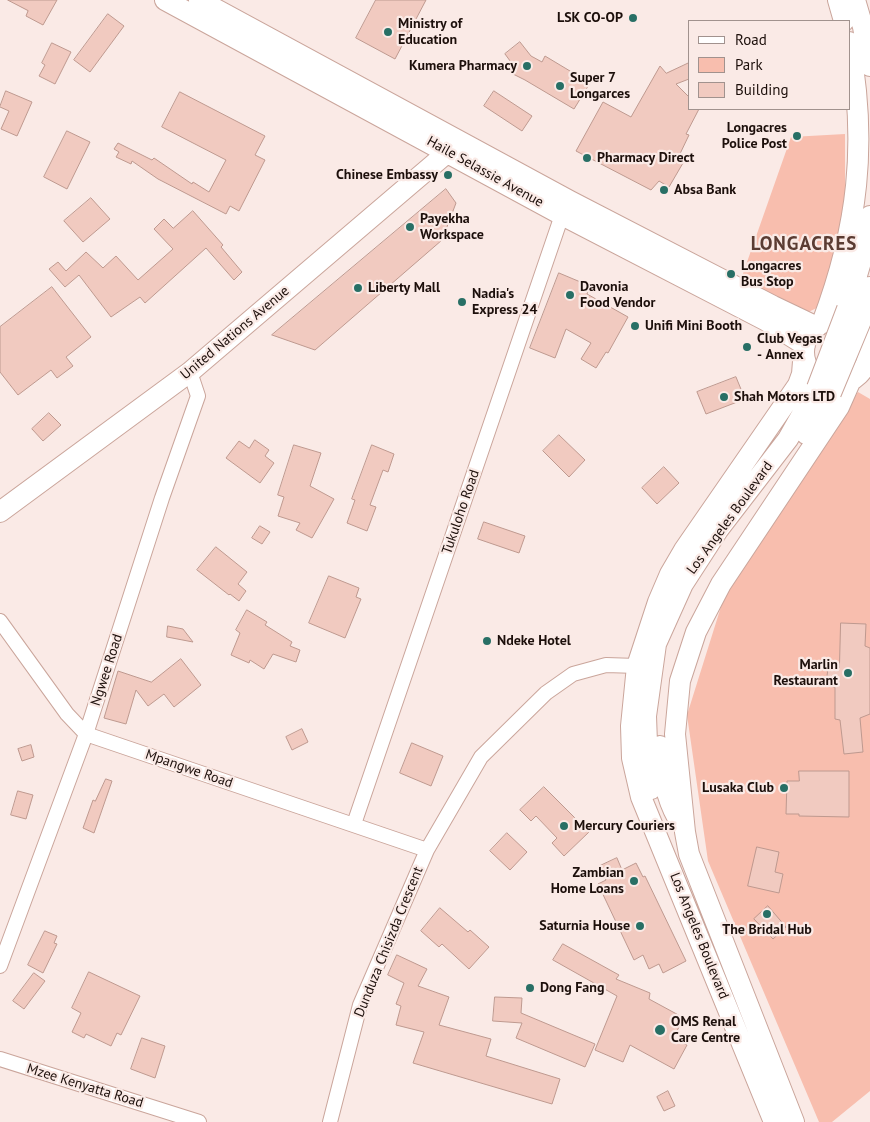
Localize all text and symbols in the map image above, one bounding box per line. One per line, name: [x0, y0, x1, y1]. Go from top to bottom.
place label: LSK CO-OP: [557, 10, 623, 26]
marker: LSK CO-OP: [627, 12, 639, 24]
place label: Ministry of Education: [398, 16, 462, 48]
legend: [688, 20, 850, 110]
marker: Ministry of Education: [382, 26, 394, 38]
text: Road: [735, 30, 767, 49]
text: Park: [735, 55, 763, 74]
place label: Kumera Pharmacy: [409, 58, 517, 74]
marker: Kumera Pharmacy: [521, 60, 533, 72]
place label: Super 7 Longarces: [570, 70, 630, 102]
marker: Super 7 Longarces: [554, 80, 566, 92]
text: Building: [735, 80, 789, 99]
place label: Longacres Police Post: [722, 120, 787, 152]
marker: Longacres Police Post: [791, 130, 803, 142]
street label: Haile Selassie Avenue: [424, 133, 546, 211]
place label: Pharmacy Direct: [597, 150, 694, 166]
marker: Pharmacy Direct: [581, 152, 593, 164]
place label: Chinese Embassy: [336, 167, 438, 183]
marker: Chinese Embassy: [442, 169, 454, 181]
place label: Absa Bank: [674, 182, 736, 198]
marker: Absa Bank: [658, 184, 670, 196]
place label: Payekha Workspace: [420, 211, 484, 243]
marker: Payekha Workspace: [404, 221, 416, 233]
district label: LONGACRES: [750, 234, 858, 256]
place label: Longacres Bus Stop: [741, 258, 801, 290]
marker: Longacres Bus Stop: [725, 268, 737, 280]
place label: Davonia Food Vendor: [580, 279, 655, 312]
place label: Liberty Mall: [368, 280, 440, 296]
marker: Liberty Mall: [352, 282, 364, 294]
street label: United Nations Avenue: [177, 283, 293, 383]
place label: Nadia's Express 24: [472, 286, 537, 318]
marker: Davonia Food Vendor: [564, 289, 576, 301]
marker: Nadia's Express 24: [456, 296, 468, 308]
place label: Unifi Mini Booth: [645, 318, 742, 334]
marker: Unifi Mini Booth: [629, 320, 641, 332]
place label: Club Vegas - Annex: [757, 331, 822, 364]
marker: Club Vegas - Annex: [741, 341, 753, 353]
place label: Shah Motors LTD: [734, 389, 835, 405]
marker: Shah Motors LTD: [718, 391, 730, 403]
street label: Los Angeles Boulevard: [684, 458, 776, 578]
street label: Tukuloho Road: [439, 468, 483, 556]
street label: Ngwee Road: [87, 632, 127, 708]
place label: Ndeke Hotel: [497, 633, 571, 649]
marker: Ndeke Hotel: [481, 635, 493, 647]
place label: Marlin Restaurant: [773, 657, 838, 690]
marker: Marlin Restaurant: [842, 667, 854, 679]
street label: Mpangwe Road: [143, 746, 235, 792]
place label: Lusaka Club: [702, 780, 774, 796]
marker: Lusaka Club: [778, 782, 790, 794]
place label: Mercury Couriers: [574, 818, 675, 834]
marker: Mercury Couriers: [558, 820, 570, 832]
street label: Dunduza Chisizda Crescent: [351, 864, 427, 1020]
place label: Zambian Home Loans: [551, 865, 624, 898]
street label: Los Angeles Boulevard: [666, 870, 732, 1002]
marker: Zambian Home Loans: [628, 875, 640, 887]
marker: The Bridal Hub: [761, 908, 773, 920]
place label: Saturnia House: [539, 918, 630, 934]
marker: Saturnia House: [634, 920, 646, 932]
place label: The Bridal Hub: [722, 922, 812, 938]
place label: Dong Fang: [540, 980, 604, 996]
marker: Dong Fang: [524, 982, 536, 994]
place label: OMS Renal Care Centre: [671, 1014, 740, 1046]
marker: OMS Renal Care Centre: [653, 1023, 667, 1037]
street label: Mzee Kenyatta Road: [25, 1060, 145, 1112]

